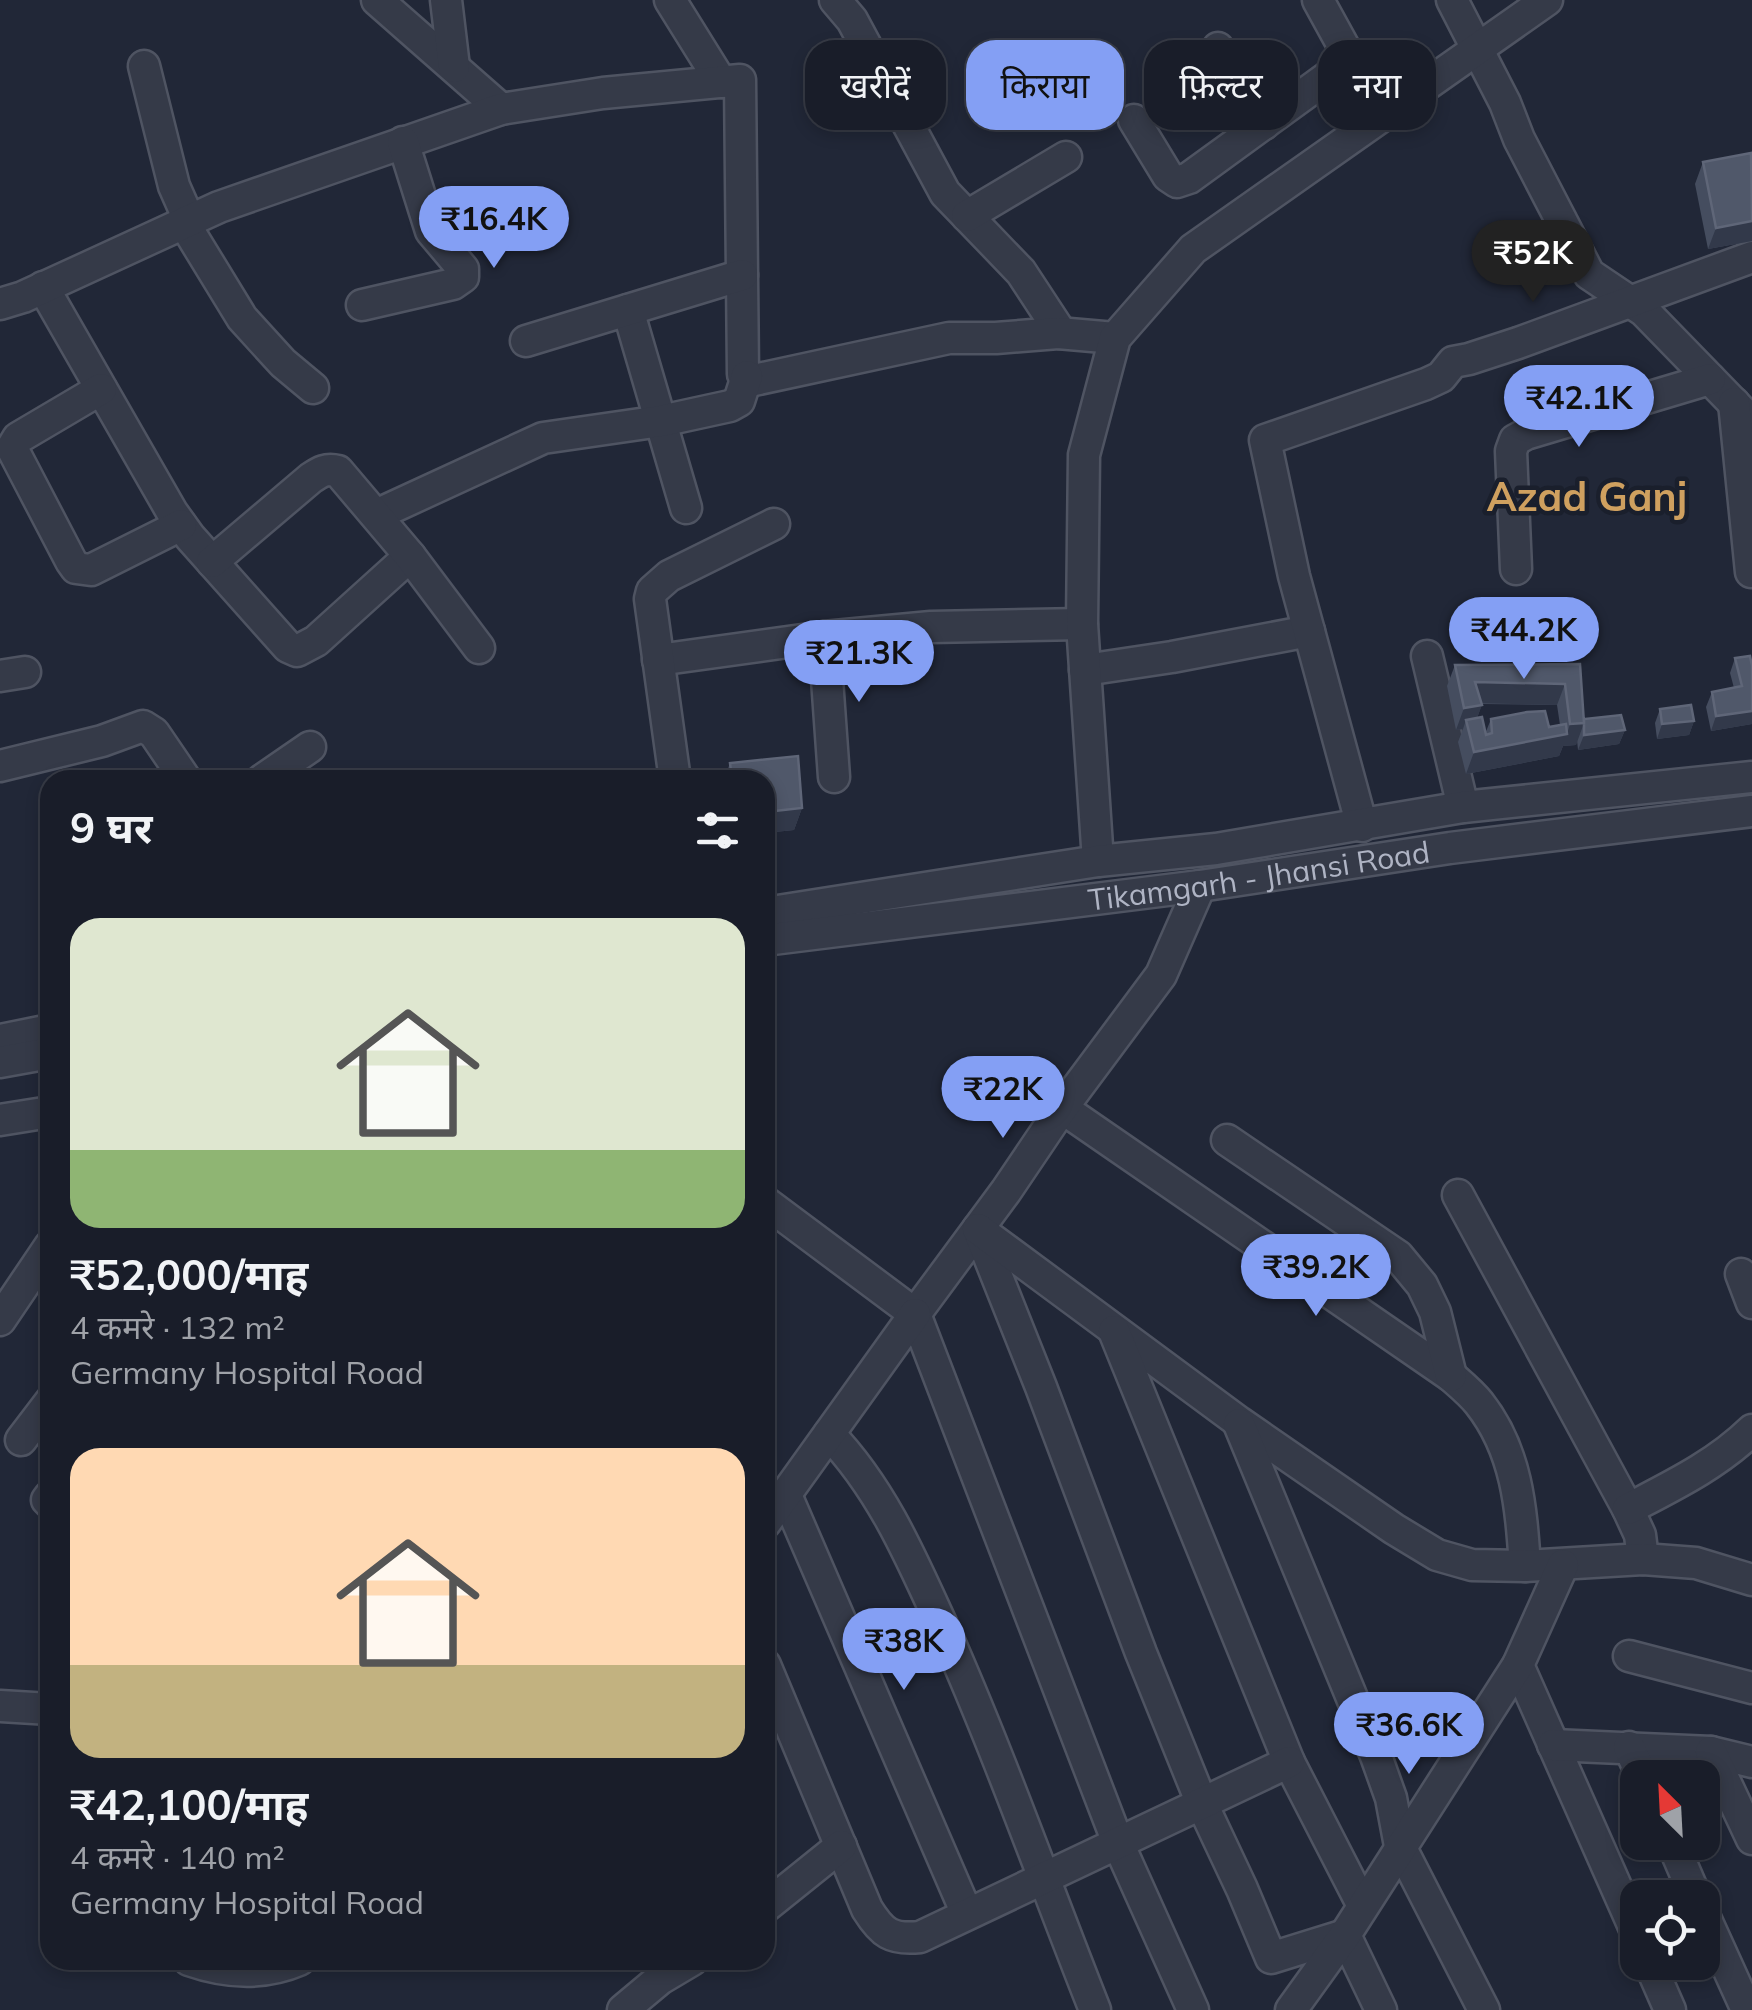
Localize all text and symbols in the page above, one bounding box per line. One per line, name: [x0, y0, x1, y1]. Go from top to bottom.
chip: खरीदें: [805, 40, 946, 130]
chip: किराया: [966, 40, 1124, 130]
chip: फ़िल्टर: [1144, 40, 1298, 130]
chip: नया: [1318, 40, 1436, 130]
pin: ₹16.4K: [413, 186, 575, 271]
text: ₹16.4K: [441, 198, 547, 238]
pin: ₹52K: [1474, 220, 1592, 305]
text: ₹52K: [1494, 232, 1572, 272]
pin: ₹42.1K: [1498, 365, 1660, 450]
text: ₹42.1K: [1526, 377, 1632, 417]
district label: Azad Ganj: [1487, 471, 1687, 521]
pin: ₹44.2K: [1443, 597, 1605, 682]
text: ₹44.2K: [1471, 609, 1577, 649]
pin: ₹21.3K: [778, 620, 940, 705]
text: ₹21.3K: [806, 632, 912, 672]
text: 9 घर: [70, 801, 152, 854]
icon: filters: [690, 803, 745, 858]
street label: Tikamgarh - Jhansi Road: [1086, 832, 1432, 919]
icon: home: [318, 983, 498, 1163]
pin: ₹22K: [944, 1056, 1062, 1141]
text: ₹22K: [964, 1068, 1042, 1108]
pin: ₹39.2K: [1235, 1234, 1397, 1319]
text: ₹39.2K: [1263, 1246, 1369, 1286]
text: ₹52,000/माह: [70, 1248, 308, 1301]
text: 4 कमरे · 132 m²: [70, 1307, 285, 1347]
text: Germany Hospital Road: [70, 1352, 424, 1392]
icon: home: [318, 1513, 498, 1693]
pin: ₹38K: [845, 1608, 963, 1693]
text: ₹38K: [865, 1620, 943, 1660]
pin: ₹36.6K: [1328, 1692, 1490, 1777]
text: ₹36.6K: [1356, 1704, 1462, 1744]
north arrow: [1620, 1760, 1720, 1860]
map controls: [1620, 1760, 1720, 1980]
text: ₹42,100/माह: [70, 1778, 308, 1831]
text: 4 कमरे · 140 m²: [70, 1837, 285, 1877]
button: locate: [1620, 1880, 1720, 1980]
text: Germany Hospital Road: [70, 1882, 424, 1922]

